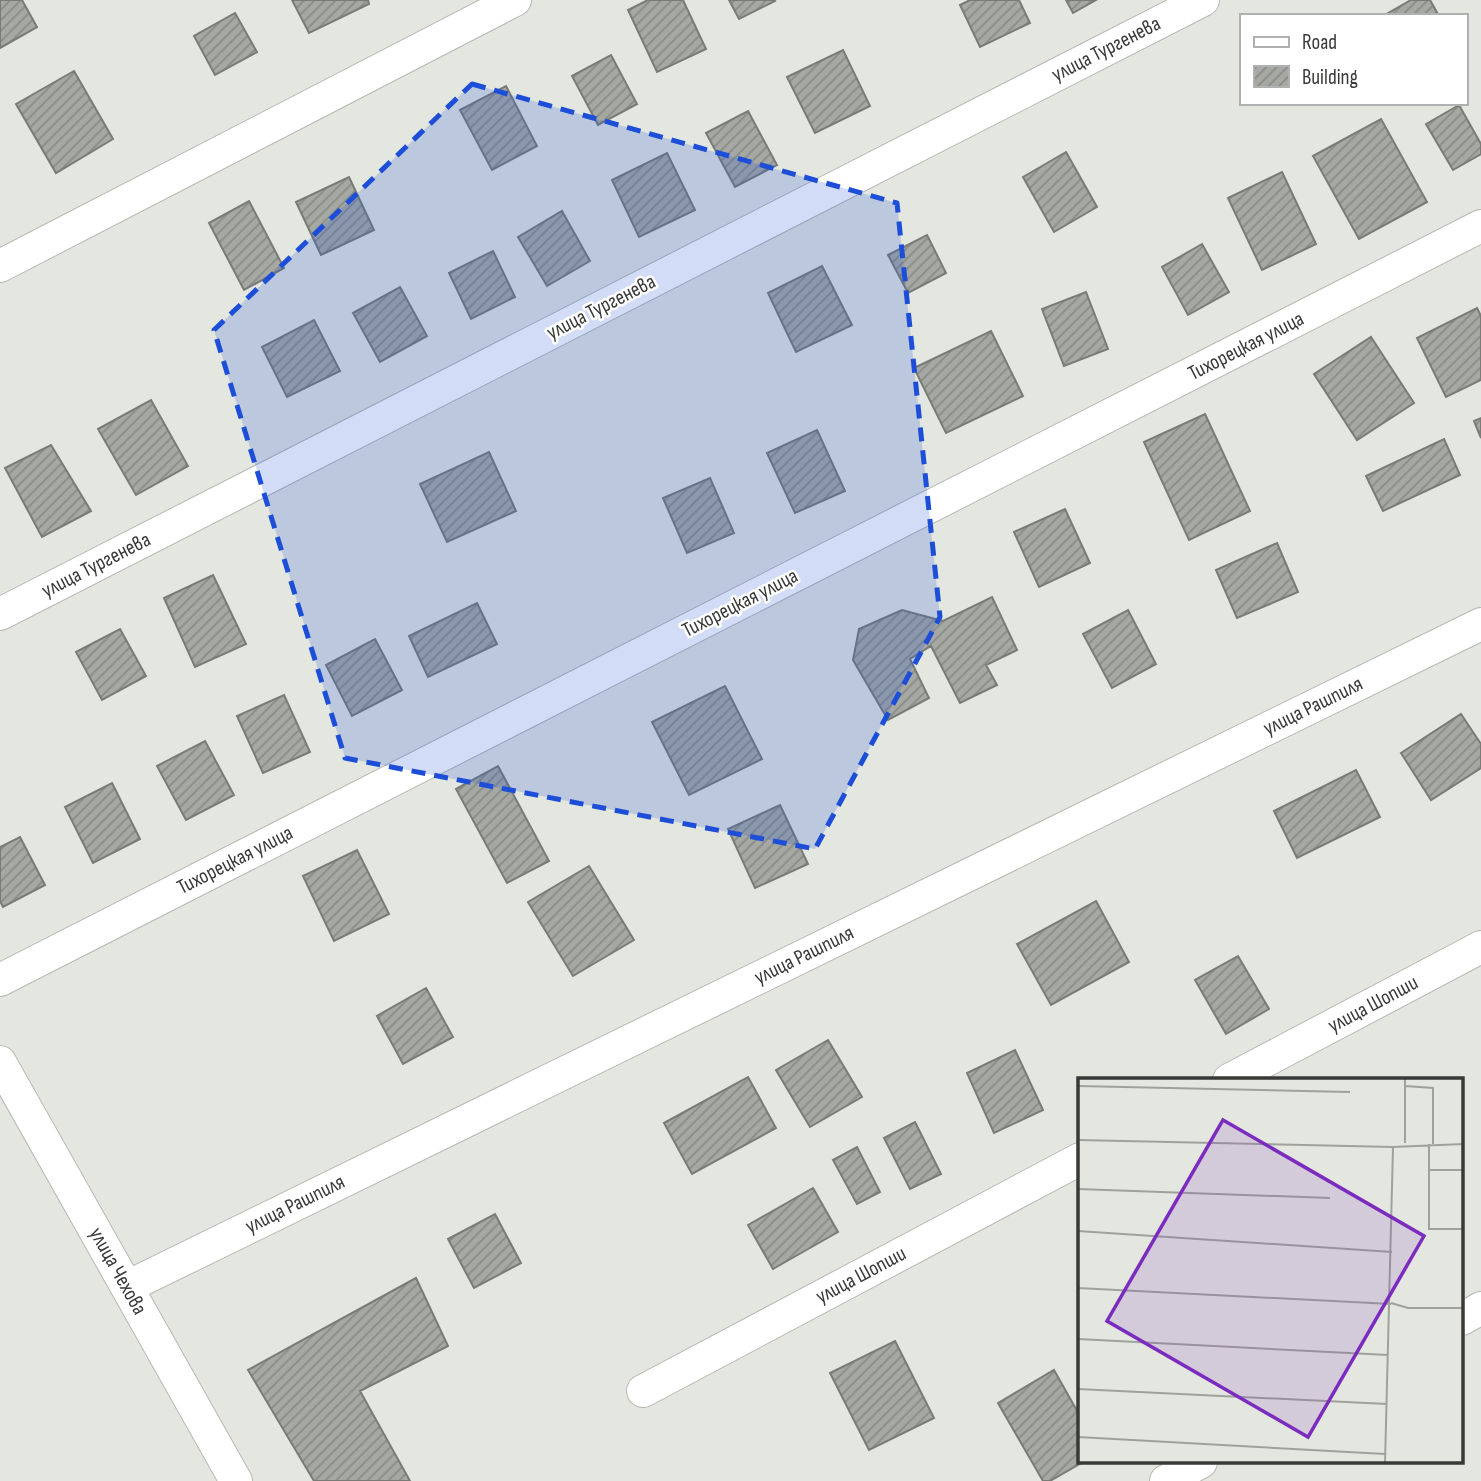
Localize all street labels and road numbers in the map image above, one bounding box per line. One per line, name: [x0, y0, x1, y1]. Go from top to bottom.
street label: улица Тургенева: [1047, 11, 1165, 87]
street label: улица Тургенева: [542, 269, 660, 345]
street label: Тихорецкая улица: [1184, 306, 1308, 386]
street label: улица Тургенева: [37, 527, 155, 603]
street label: Тихорецкая улица: [678, 563, 802, 643]
street label: улица Рашпиля: [1259, 671, 1367, 741]
street label: Тихорецкая улица: [173, 820, 297, 900]
street label: улица Рашпиля: [750, 920, 858, 990]
street label: улица Шопши: [1324, 970, 1422, 1038]
street label: улица Рашпиля: [241, 1169, 349, 1239]
street label: улица Чехова: [84, 1223, 152, 1319]
street label: улица Шопши: [812, 1241, 910, 1309]

